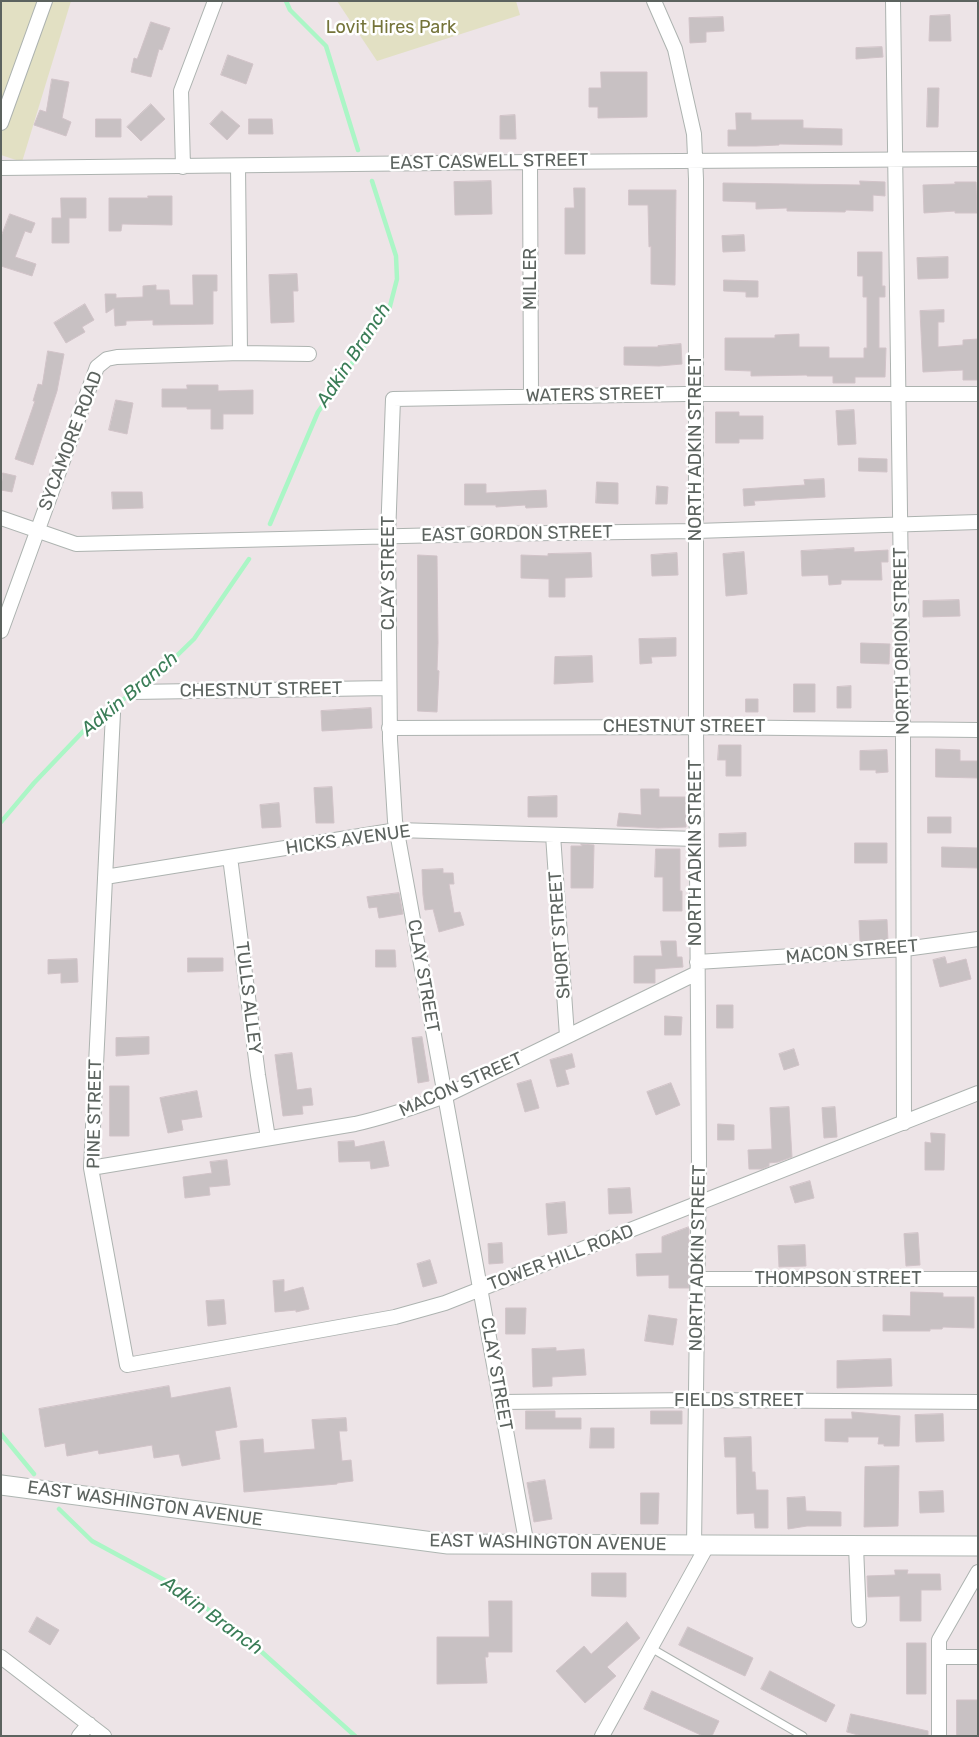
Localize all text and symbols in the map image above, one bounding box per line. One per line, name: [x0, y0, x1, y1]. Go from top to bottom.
park label: Lovit Hires Park: [326, 17, 456, 39]
street label: EAST CASWELL STREET: [389, 149, 589, 175]
street label: MILLER: [520, 248, 542, 310]
water label: Adkin Branch: [312, 299, 396, 411]
street label: NORTH ADKIN STREET: [685, 355, 707, 541]
street label: SYCAMORE ROAD: [34, 368, 108, 514]
street label: WATERS STREET: [525, 383, 665, 407]
street label: CLAY STREET: [378, 516, 400, 630]
street label: EAST GORDON STREET: [421, 522, 613, 546]
street label: NORTH ORION STREET: [890, 547, 914, 735]
water label: Adkin Branch: [77, 647, 183, 741]
street label: CHESTNUT STREET: [179, 678, 343, 702]
street label: CHESTNUT STREET: [603, 716, 765, 738]
street label: NORTH ADKIN STREET: [685, 760, 707, 946]
street label: HICKS AVENUE: [284, 821, 412, 859]
street label: SHORT STREET: [545, 870, 575, 1000]
street label: CLAY STREET: [402, 918, 444, 1034]
street label: MACON STREET: [785, 935, 919, 969]
street label: TULLS ALLEY: [230, 940, 266, 1056]
street label: MACON STREET: [396, 1048, 526, 1122]
street label: PINE STREET: [83, 1059, 107, 1169]
street label: NORTH ADKIN STREET: [686, 1165, 710, 1351]
street label: TOWER HILL ROAD: [485, 1220, 637, 1296]
street label: THOMPSON STREET: [754, 1268, 922, 1290]
street label: CLAY STREET: [475, 1316, 517, 1432]
street label: FIELDS STREET: [674, 1390, 804, 1412]
street label: EAST WASHINGTON AVENUE: [26, 1477, 264, 1531]
street label: EAST WASHINGTON AVENUE: [429, 1530, 667, 1556]
water label: Adkin Branch: [157, 1572, 267, 1660]

